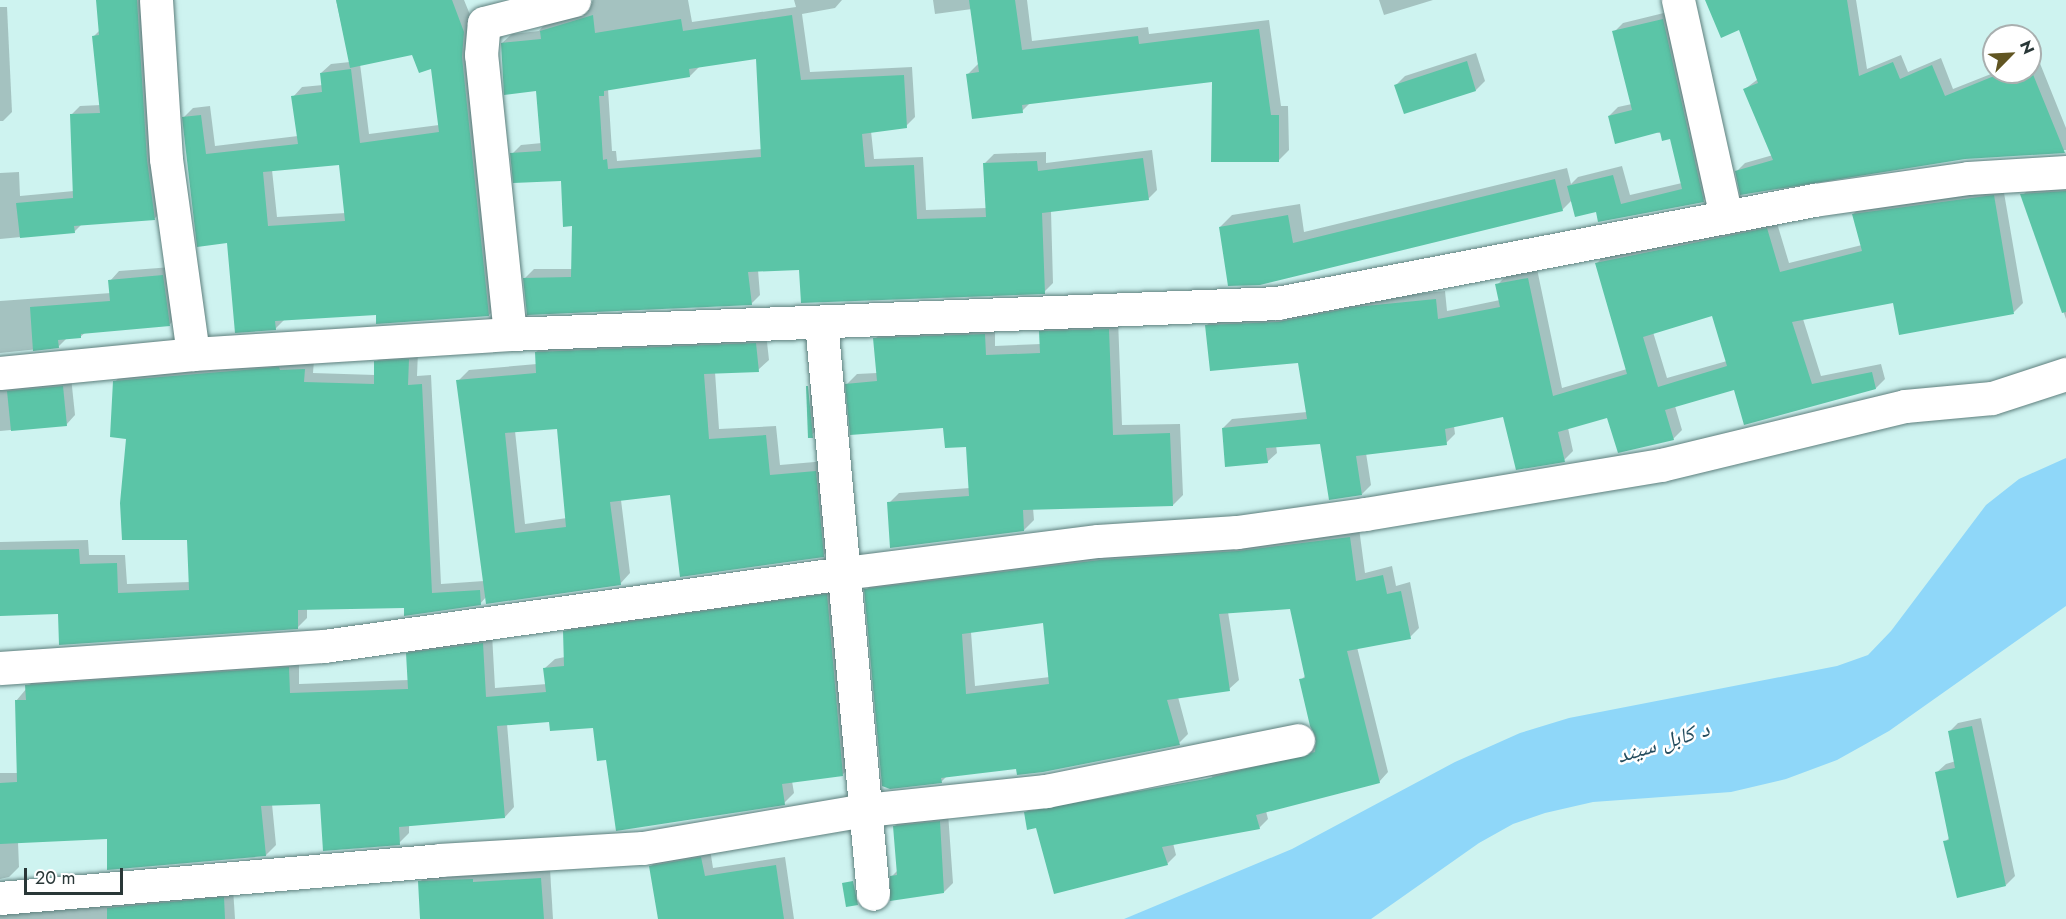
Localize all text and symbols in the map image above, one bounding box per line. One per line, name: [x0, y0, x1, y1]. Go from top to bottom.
north arrow: [1982, 24, 2042, 84]
text: N: [2014, 37, 2040, 58]
water label: د کابل سيند: [1614, 715, 1712, 769]
scale bar: [27, 856, 126, 894]
text: 20 m: [35, 865, 75, 891]

